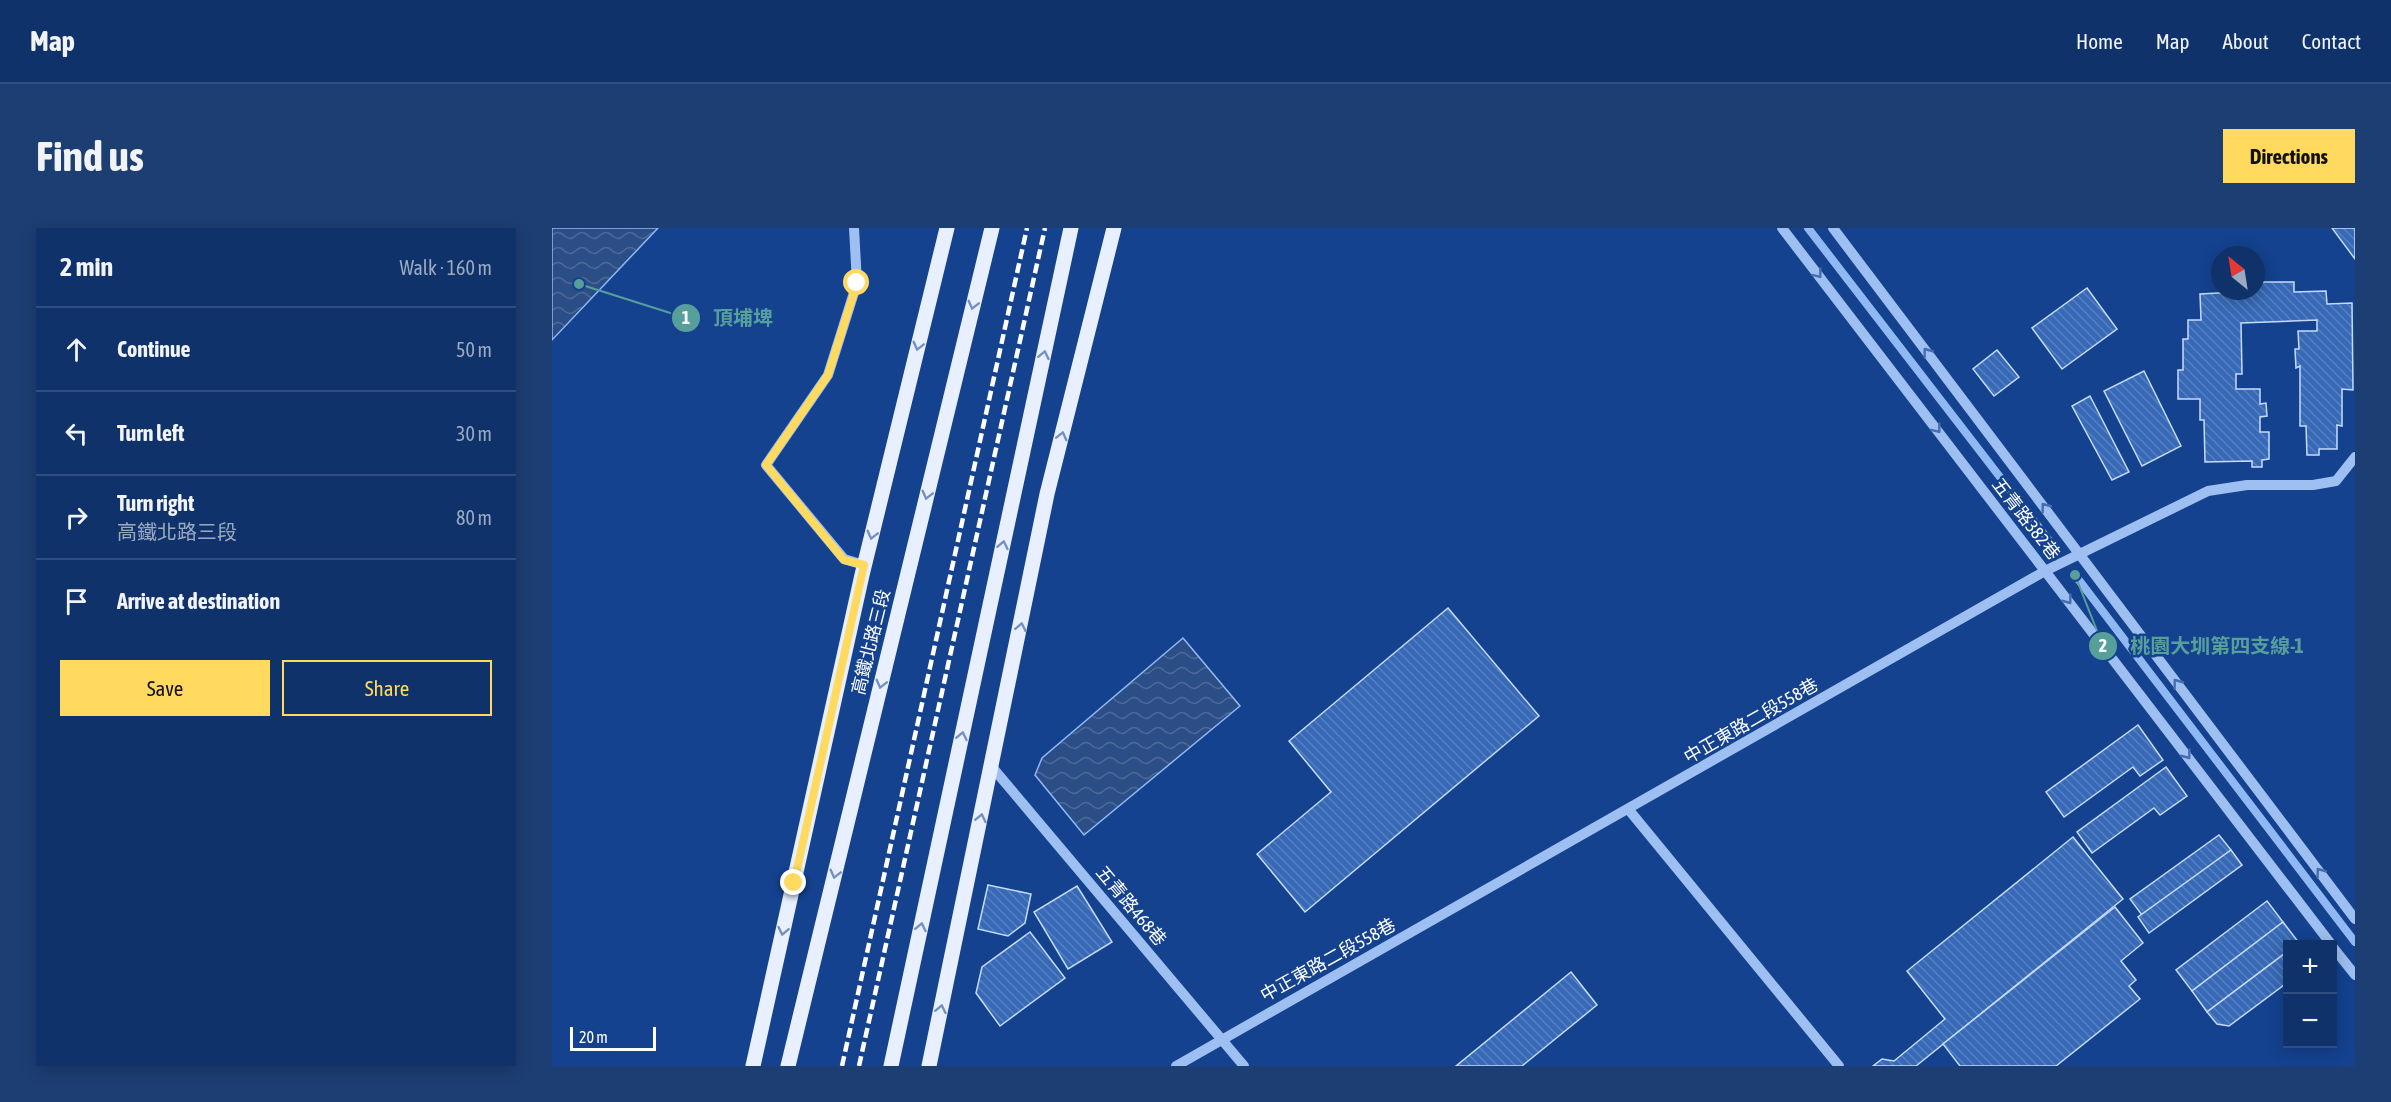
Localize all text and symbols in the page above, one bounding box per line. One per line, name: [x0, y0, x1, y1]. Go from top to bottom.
text: Map: [30, 25, 75, 57]
text: Home: [2076, 29, 2123, 53]
text: Map: [2156, 29, 2190, 53]
text: About: [2223, 29, 2269, 53]
text: Contact: [2302, 29, 2361, 53]
button: Directions: [2223, 129, 2355, 183]
text: Find us: [36, 132, 144, 180]
north arrow: [2211, 246, 2265, 300]
text: 2 min: [60, 252, 113, 282]
text: Walk · 160 m: [400, 256, 492, 279]
one-way arrow: [1811, 268, 1822, 279]
route start: [843, 269, 869, 295]
callout: 頂埔埤: [671, 299, 785, 337]
one-way arrow: [967, 300, 980, 310]
text: 頂埔埤: [713, 306, 773, 329]
text: 1: [682, 307, 690, 328]
icon: ahead: [60, 333, 93, 366]
text: Continue: [117, 336, 191, 362]
text: 50 m: [456, 338, 492, 361]
one-way arrow: [913, 341, 926, 351]
one-way arrow: [1923, 348, 1934, 359]
one-way arrow: [1037, 350, 1050, 360]
icon: left: [60, 417, 93, 450]
text: Turn left: [117, 420, 184, 446]
text: 30 m: [456, 422, 492, 445]
one-way arrow: [1929, 422, 1940, 433]
one-way arrow: [1054, 432, 1067, 442]
street label: 五青路382巷: [1988, 474, 2065, 564]
text: Turn right: [117, 490, 194, 516]
one-way arrow: [921, 490, 934, 500]
icon: right: [60, 501, 93, 534]
one-way arrow: [2041, 503, 2052, 514]
text: 80 m: [456, 506, 492, 529]
text: 高鐵北路三段: [117, 520, 237, 543]
one-way arrow: [866, 530, 879, 540]
one-way arrow: [996, 541, 1009, 551]
icon: arrive: [60, 585, 93, 618]
street label: 高鐵北路三段: [847, 587, 894, 697]
text: Arrive at destination: [117, 588, 280, 614]
one-way arrow: [2061, 594, 2072, 605]
one-way arrow: [1014, 622, 1027, 632]
callout: 桃園大圳第四支線-1: [2088, 627, 2316, 665]
text: 桃園大圳第四支線-1: [2130, 634, 2304, 657]
text: 2: [2099, 635, 2107, 656]
button: Save: [60, 660, 270, 716]
button: Share: [282, 660, 492, 716]
street label: 中正東路二段558巷: [1680, 674, 1822, 768]
one-way arrow: [2173, 678, 2184, 689]
one-way arrow: [875, 679, 888, 689]
one-way arrow: [955, 731, 968, 741]
one-way arrow: [2179, 749, 2190, 760]
one-way arrow: [974, 813, 987, 823]
street label: 五青路468巷: [1092, 862, 1171, 950]
one-way arrow: [2316, 868, 2327, 879]
route end: [780, 869, 806, 895]
one-way arrow: [829, 869, 842, 879]
street label: 中正東路二段558巷: [1256, 914, 1399, 1005]
one-way arrow: [914, 922, 927, 932]
one-way arrow: [777, 925, 790, 935]
map controls: [2283, 940, 2337, 1048]
button: +: [2283, 940, 2337, 994]
button: −: [2283, 994, 2337, 1048]
one-way arrow: [934, 1004, 947, 1014]
scale bar: [570, 1024, 656, 1052]
text: 20 m: [579, 1028, 608, 1046]

